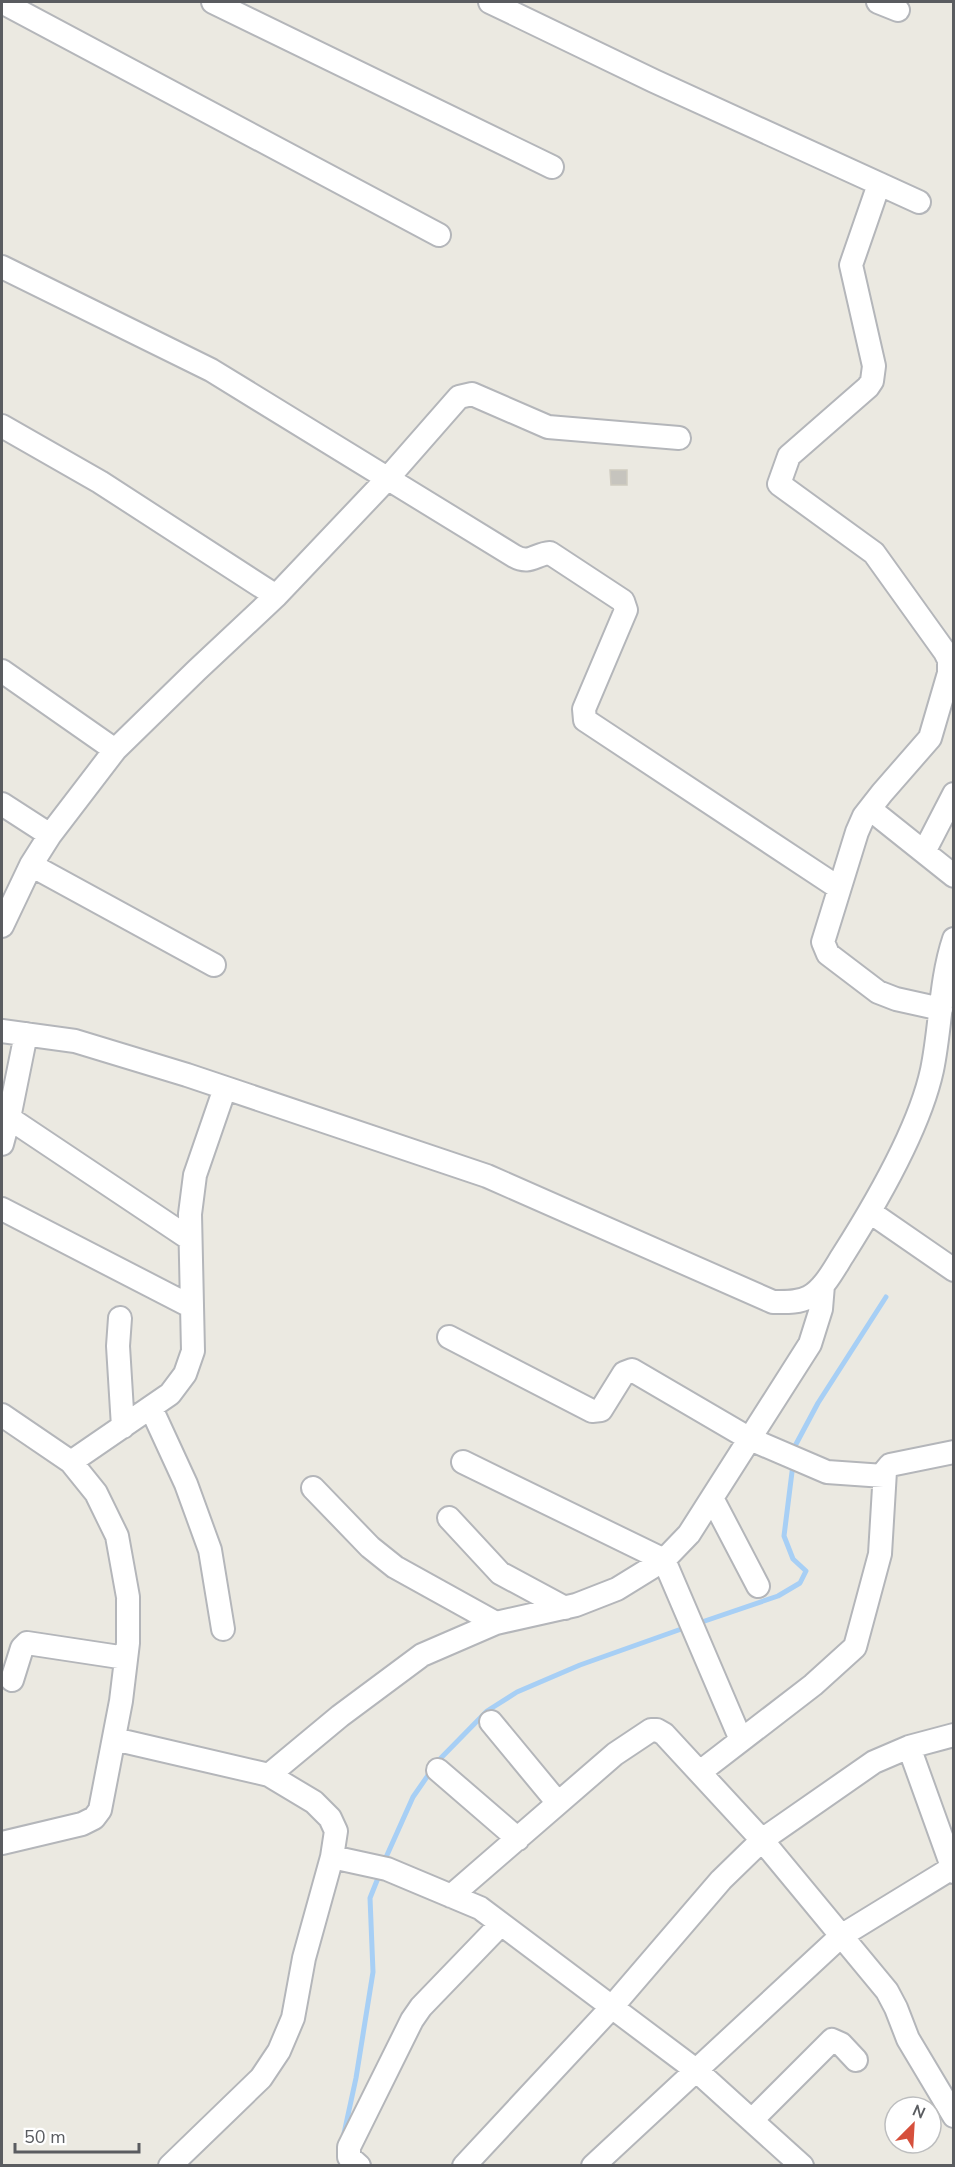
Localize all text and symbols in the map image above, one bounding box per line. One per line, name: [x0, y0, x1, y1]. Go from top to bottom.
north arrow: [883, 2095, 943, 2155]
text: N: [909, 2100, 929, 2125]
scale bar: [15, 2116, 140, 2154]
text: 50 m: [24, 2125, 66, 2149]

